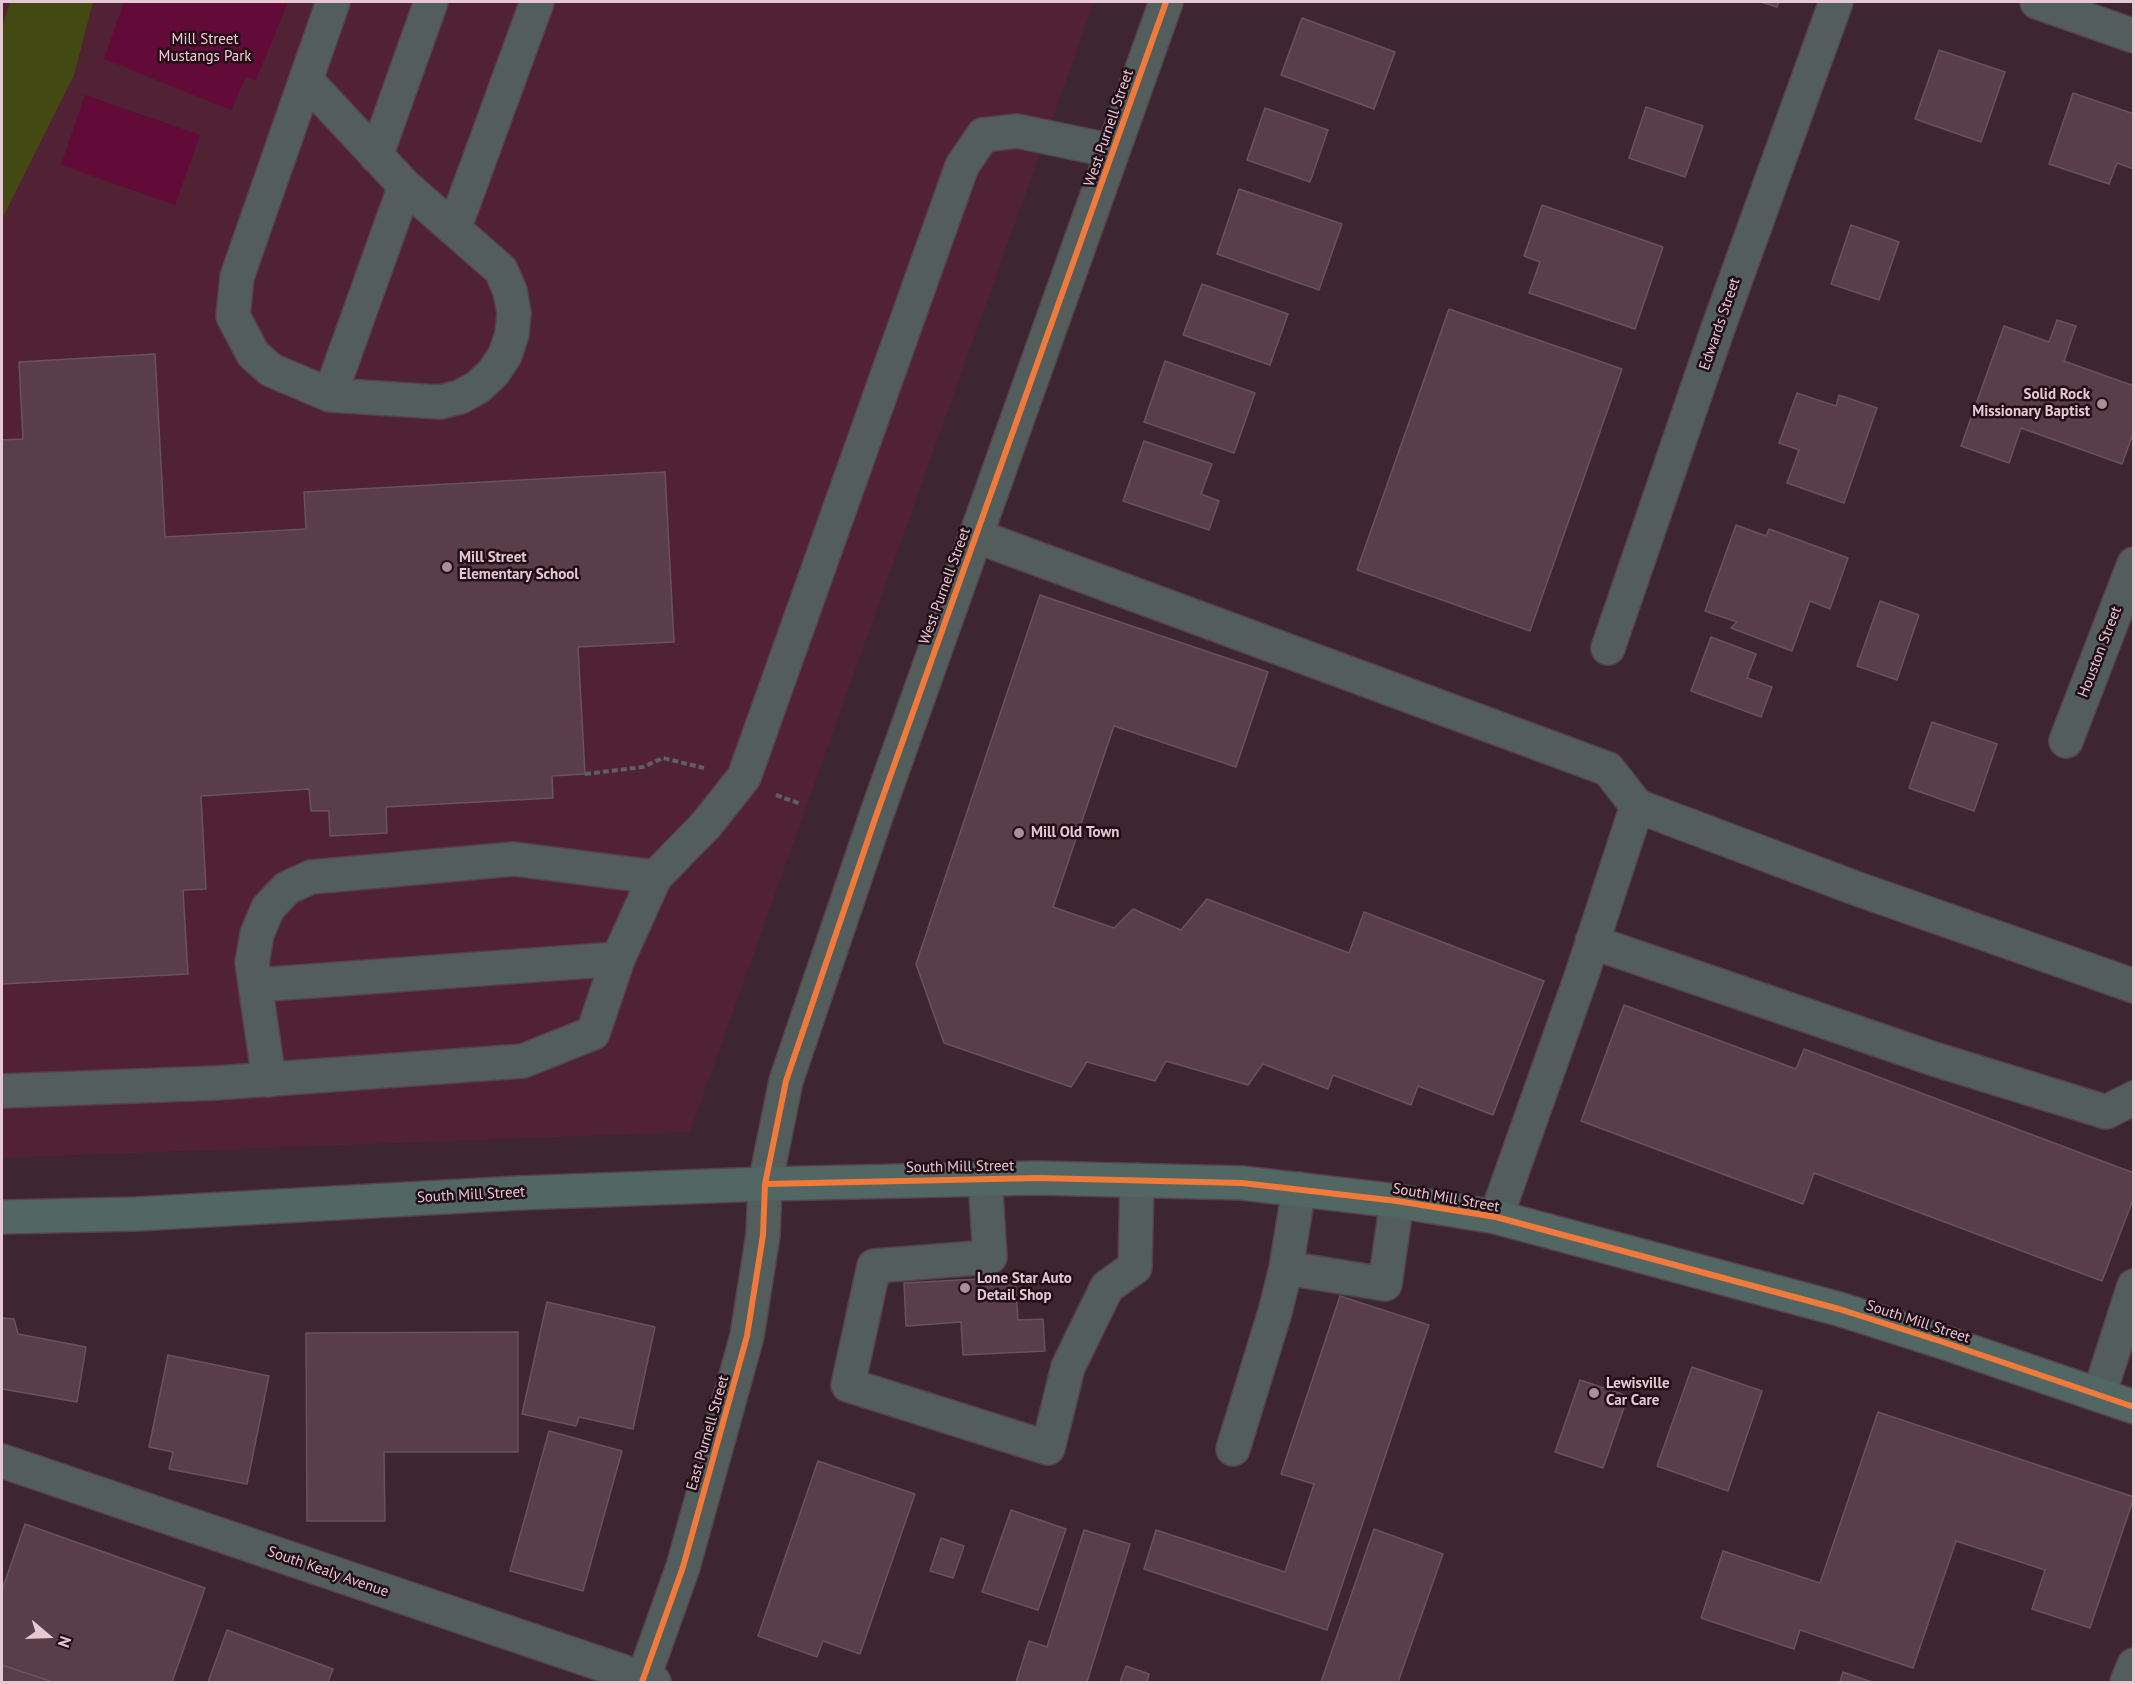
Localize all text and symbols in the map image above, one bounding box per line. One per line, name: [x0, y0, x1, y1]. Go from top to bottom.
park label: Mill Street Mustangs Park: [159, 31, 251, 66]
street label: West Purnell Street: [1081, 67, 1137, 189]
street label: Edwards Street: [1696, 276, 1744, 372]
place label: Solid Rock Missionary Baptist: [1972, 386, 2090, 421]
marker: Solid Rock Missionary Baptist: [2095, 397, 2109, 411]
street label: West Purnell Street: [916, 525, 974, 647]
place label: Mill Street Elementary School: [459, 549, 579, 584]
marker: Mill Street Elementary School: [440, 560, 454, 574]
street label: Houston Street: [2074, 604, 2126, 700]
place label: Mill Old Town: [1031, 824, 1119, 842]
marker: Mill Old Town: [1012, 826, 1026, 840]
street label: South Mill Street: [906, 1157, 1014, 1177]
street label: South Mill Street: [1391, 1180, 1501, 1216]
street label: South Mill Street: [416, 1183, 526, 1207]
place label: Lone Star Auto Detail Shop: [977, 1270, 1072, 1305]
marker: Lone Star Auto Detail Shop: [958, 1281, 972, 1295]
street label: South Mill Street: [1864, 1297, 1972, 1347]
street label: East Purnell Street: [683, 1373, 733, 1493]
place label: Lewisville Car Care: [1606, 1375, 1670, 1410]
marker: Lewisville Car Care: [1587, 1386, 1601, 1400]
street label: South Kealy Avenue: [265, 1543, 391, 1601]
north arrow: [18, 1606, 78, 1666]
text: N: [54, 1634, 76, 1650]

